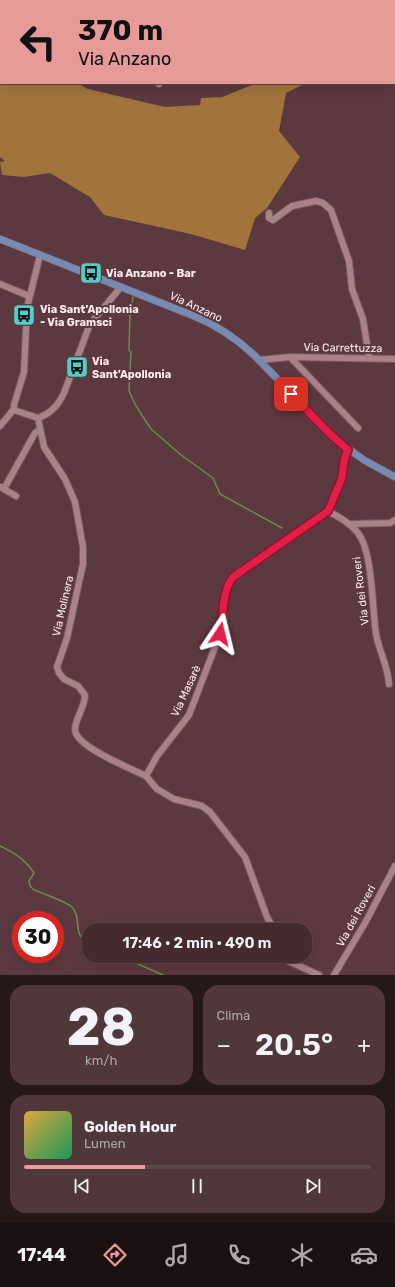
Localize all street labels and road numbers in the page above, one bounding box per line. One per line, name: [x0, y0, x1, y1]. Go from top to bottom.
street label: Via Anzano: [167, 289, 225, 325]
street label: Via Carrettuzza: [303, 341, 383, 355]
street label: Via dei Roveri: [350, 556, 372, 626]
street label: Via Molinera: [50, 574, 76, 638]
street label: Via Masarè: [168, 663, 204, 719]
street label: Via dei Roveri: [334, 883, 378, 949]

